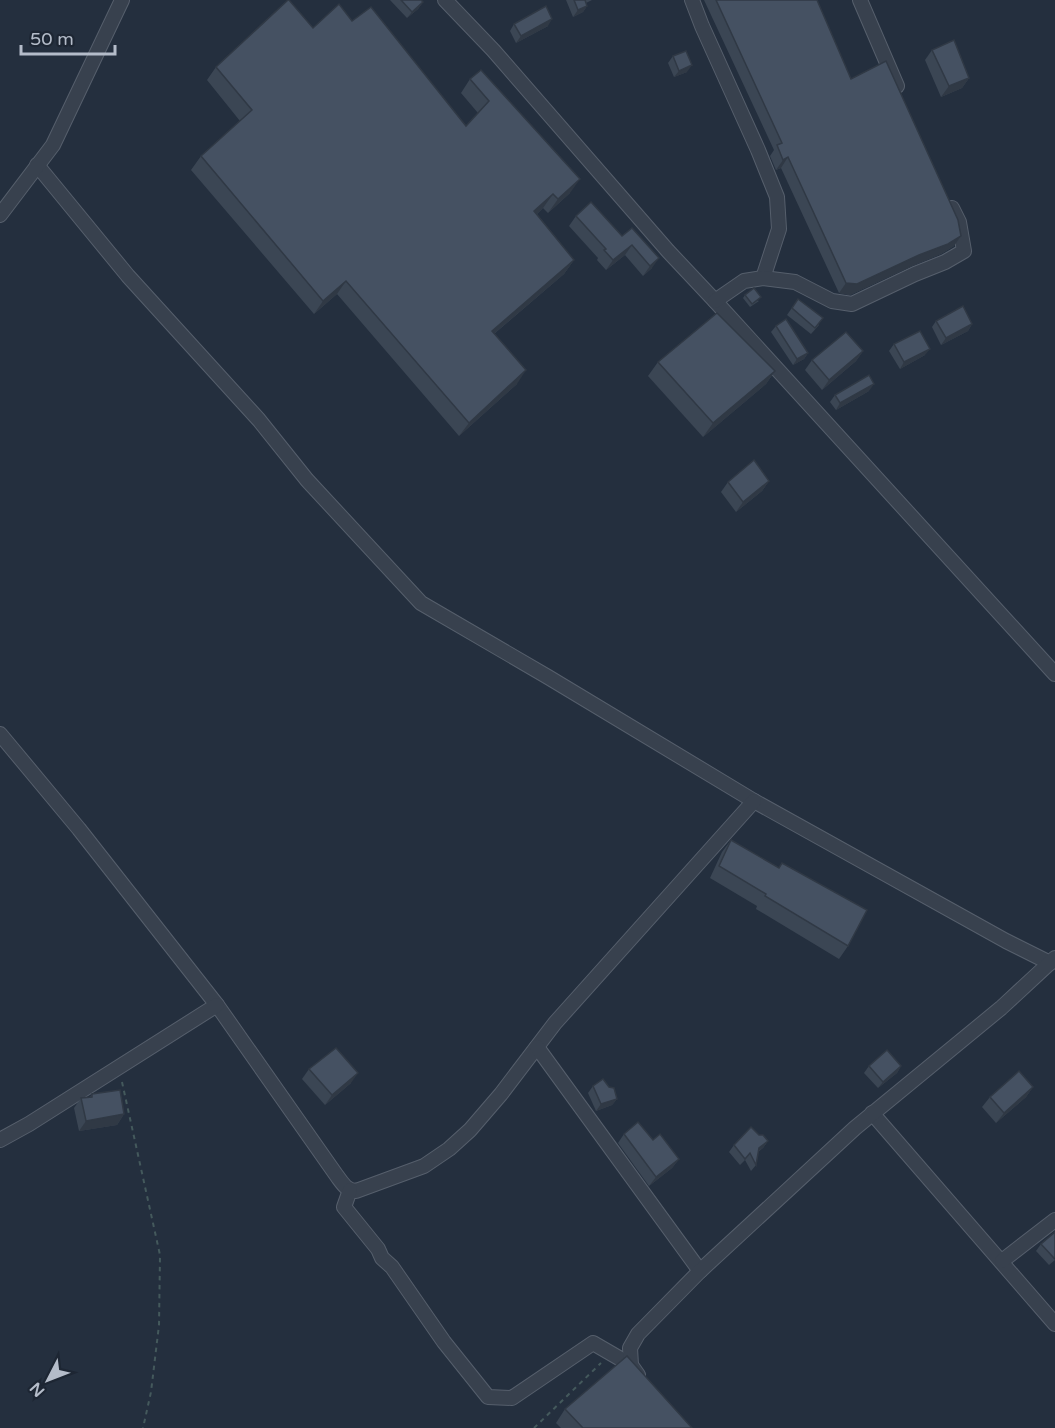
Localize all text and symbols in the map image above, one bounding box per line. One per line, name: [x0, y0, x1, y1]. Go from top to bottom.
scale bar: [21, 18, 116, 56]
text: 50 m: [30, 28, 74, 50]
north arrow: [18, 1350, 78, 1410]
text: N: [26, 1378, 49, 1401]

